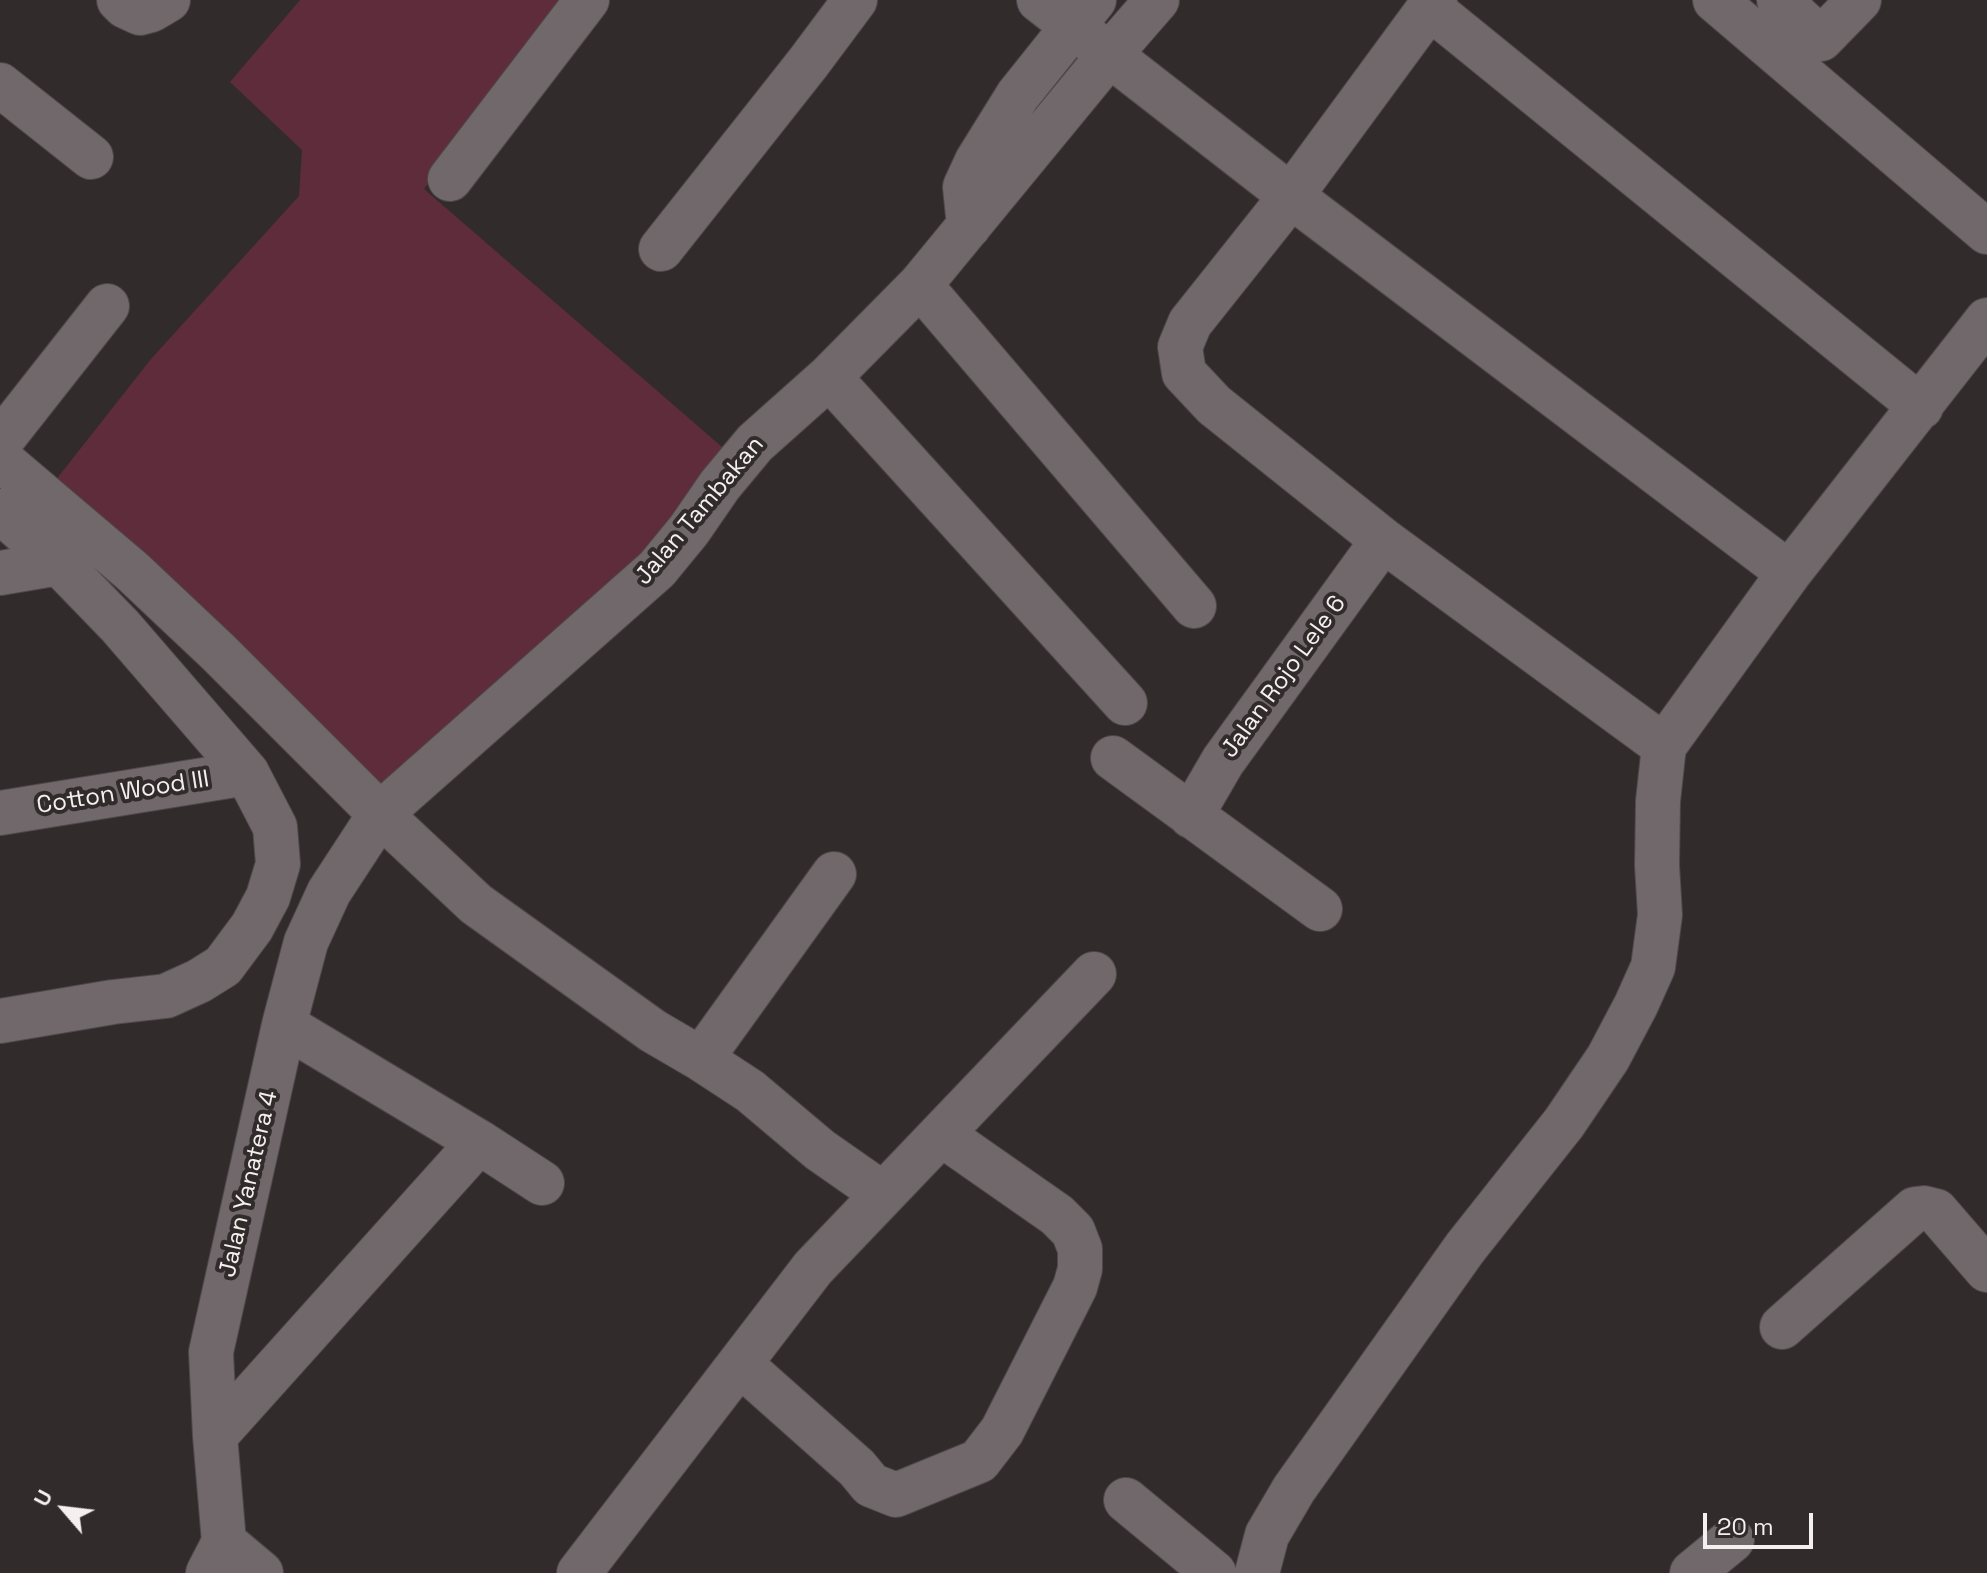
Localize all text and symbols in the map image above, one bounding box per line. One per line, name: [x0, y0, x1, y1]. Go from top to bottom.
street label: Jalan Tambakan: [630, 431, 770, 591]
street label: Jalan Rojo Lele 6: [1216, 590, 1352, 764]
street label: Cotton Wood III: [35, 765, 211, 821]
street label: Jalan Yanatera 4: [214, 1088, 284, 1280]
north arrow: [24, 1469, 104, 1549]
text: U: [27, 1485, 59, 1511]
scale bar: [1707, 1497, 1817, 1547]
text: 20 m: [1717, 1511, 1774, 1542]

